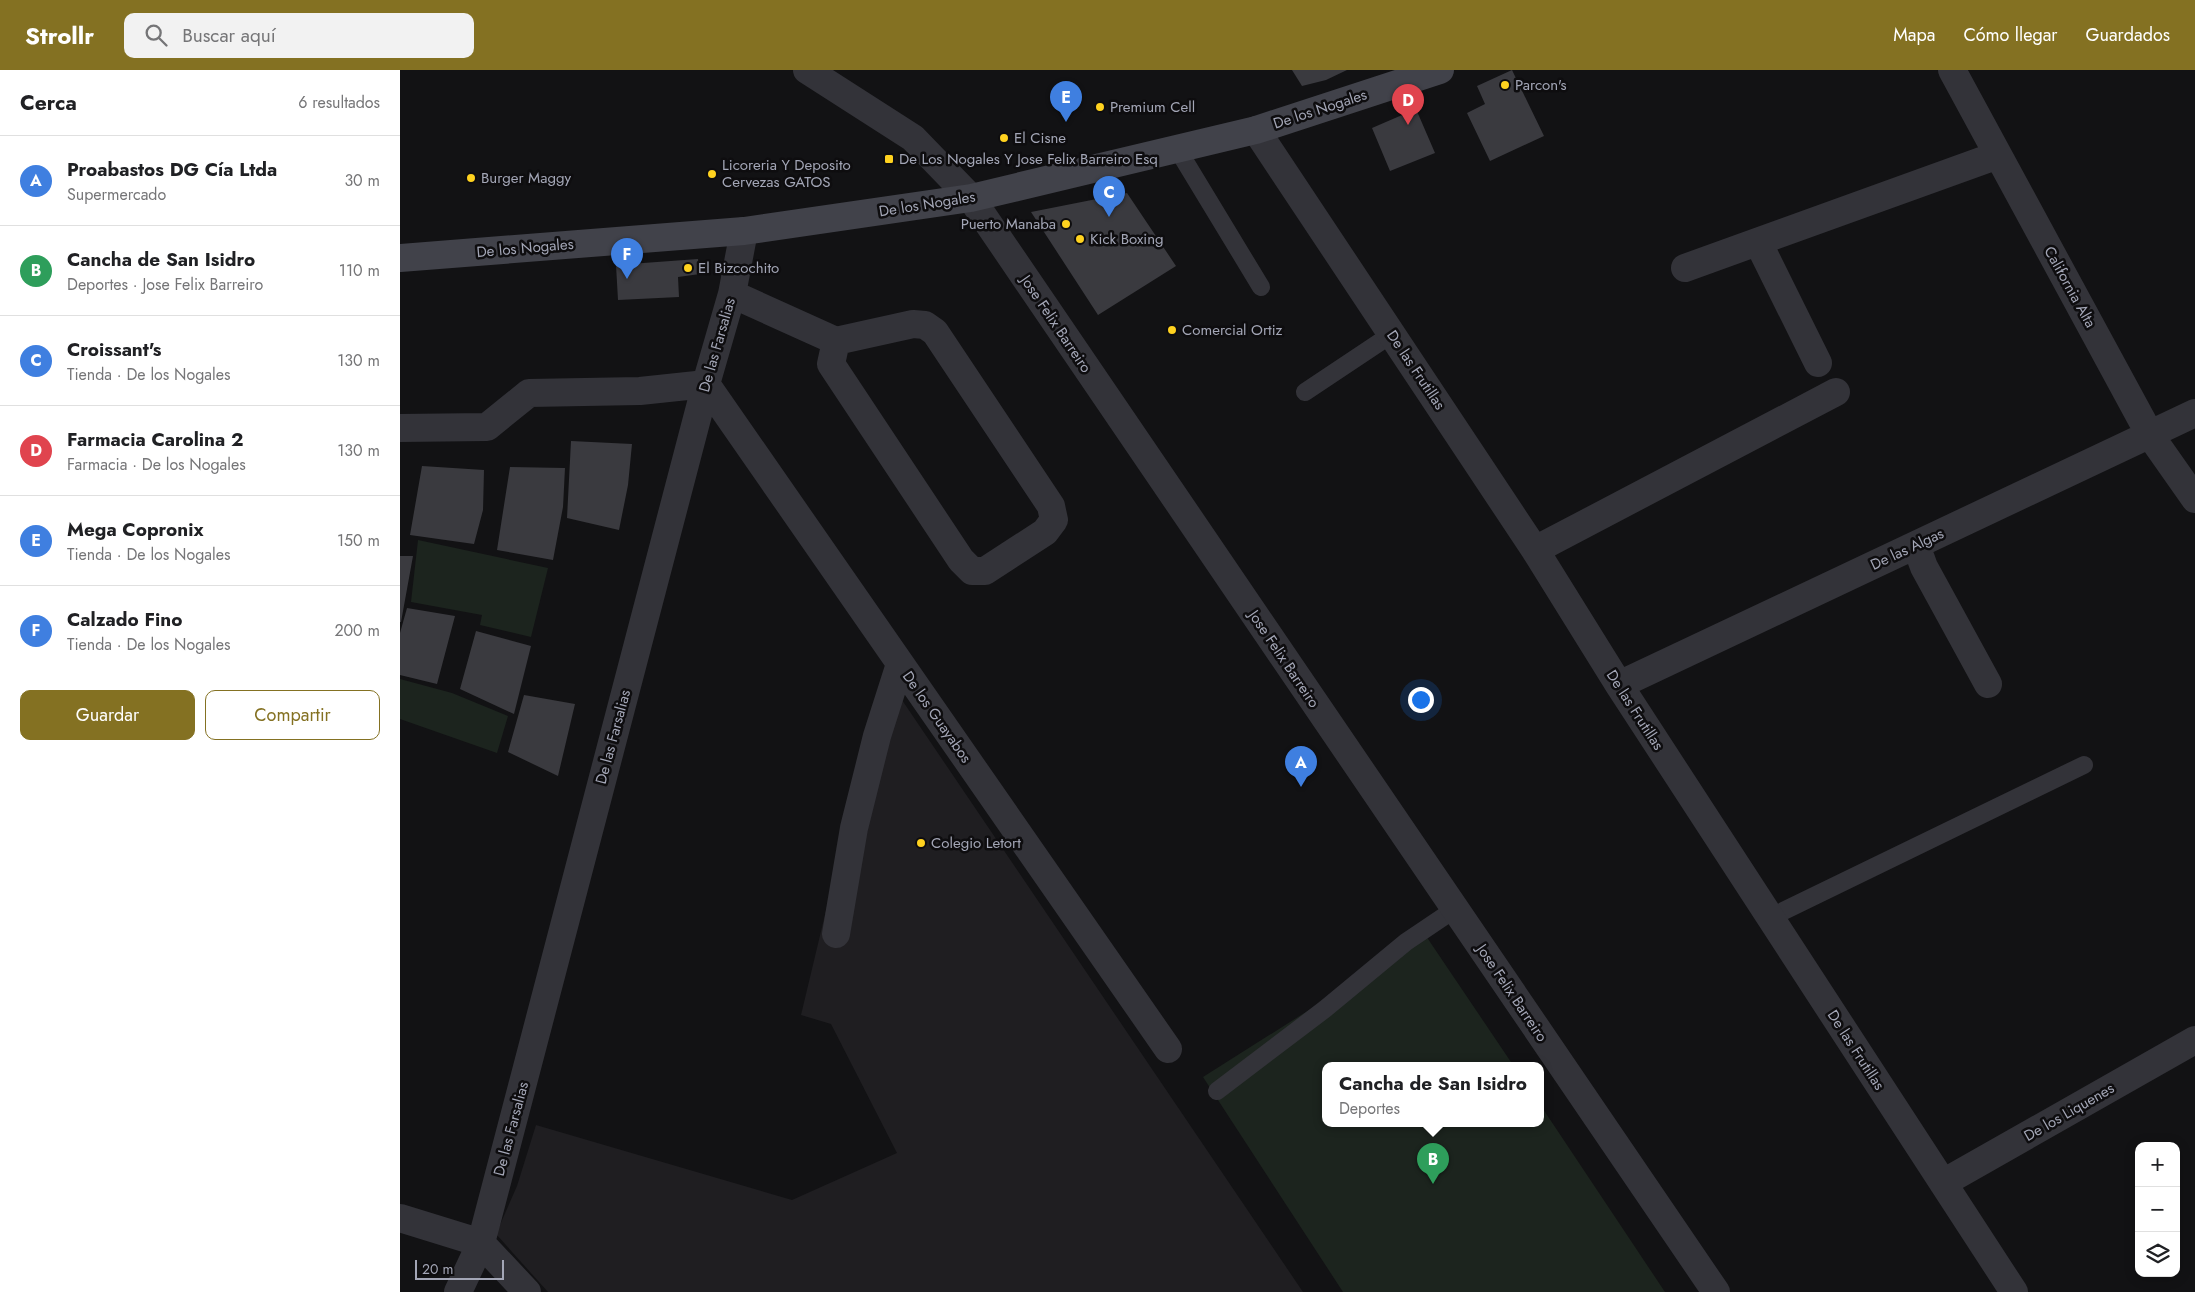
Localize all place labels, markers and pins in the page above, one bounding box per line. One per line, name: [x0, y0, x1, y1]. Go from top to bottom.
place label: Parcon's: [1515, 74, 1567, 96]
marker: Parcon's: [1499, 79, 1511, 91]
pin: E: [1050, 81, 1082, 122]
pin: D: [1392, 84, 1424, 125]
place label: Premium Cell: [1110, 96, 1195, 118]
marker: Premium Cell: [1094, 101, 1106, 113]
place label: El Cisne: [1014, 127, 1066, 149]
marker: El Cisne: [998, 132, 1010, 144]
place label: De Los Nogales Y Jose Felix Barreiro Esq: [899, 148, 1158, 170]
marker: De Los Nogales Y Jose Felix Barreiro Esq: [883, 153, 895, 165]
place label: Licoreria Y Deposito Cervezas GATOS: [722, 154, 851, 193]
place label: Burger Maggy: [481, 167, 572, 189]
marker: Licoreria Y Deposito Cervezas GATOS: [706, 168, 718, 180]
marker: Burger Maggy: [465, 172, 477, 184]
pin: C: [1093, 176, 1125, 217]
place label: Puerto Manaba: [961, 213, 1056, 235]
marker: Puerto Manaba: [1060, 218, 1072, 230]
place label: Kick Boxing: [1090, 228, 1164, 250]
marker: Kick Boxing: [1074, 233, 1086, 245]
pin: F: [611, 238, 643, 279]
place label: El Bizcochito: [698, 257, 779, 279]
marker: El Bizcochito: [682, 262, 694, 274]
place label: Comercial Ortiz: [1182, 319, 1283, 341]
marker: Comercial Ortiz: [1166, 324, 1178, 336]
pin: A: [1285, 746, 1317, 787]
place label: Colegio Letort: [931, 832, 1021, 854]
marker: Colegio Letort: [915, 837, 927, 849]
pin: B: [1417, 1143, 1449, 1184]

